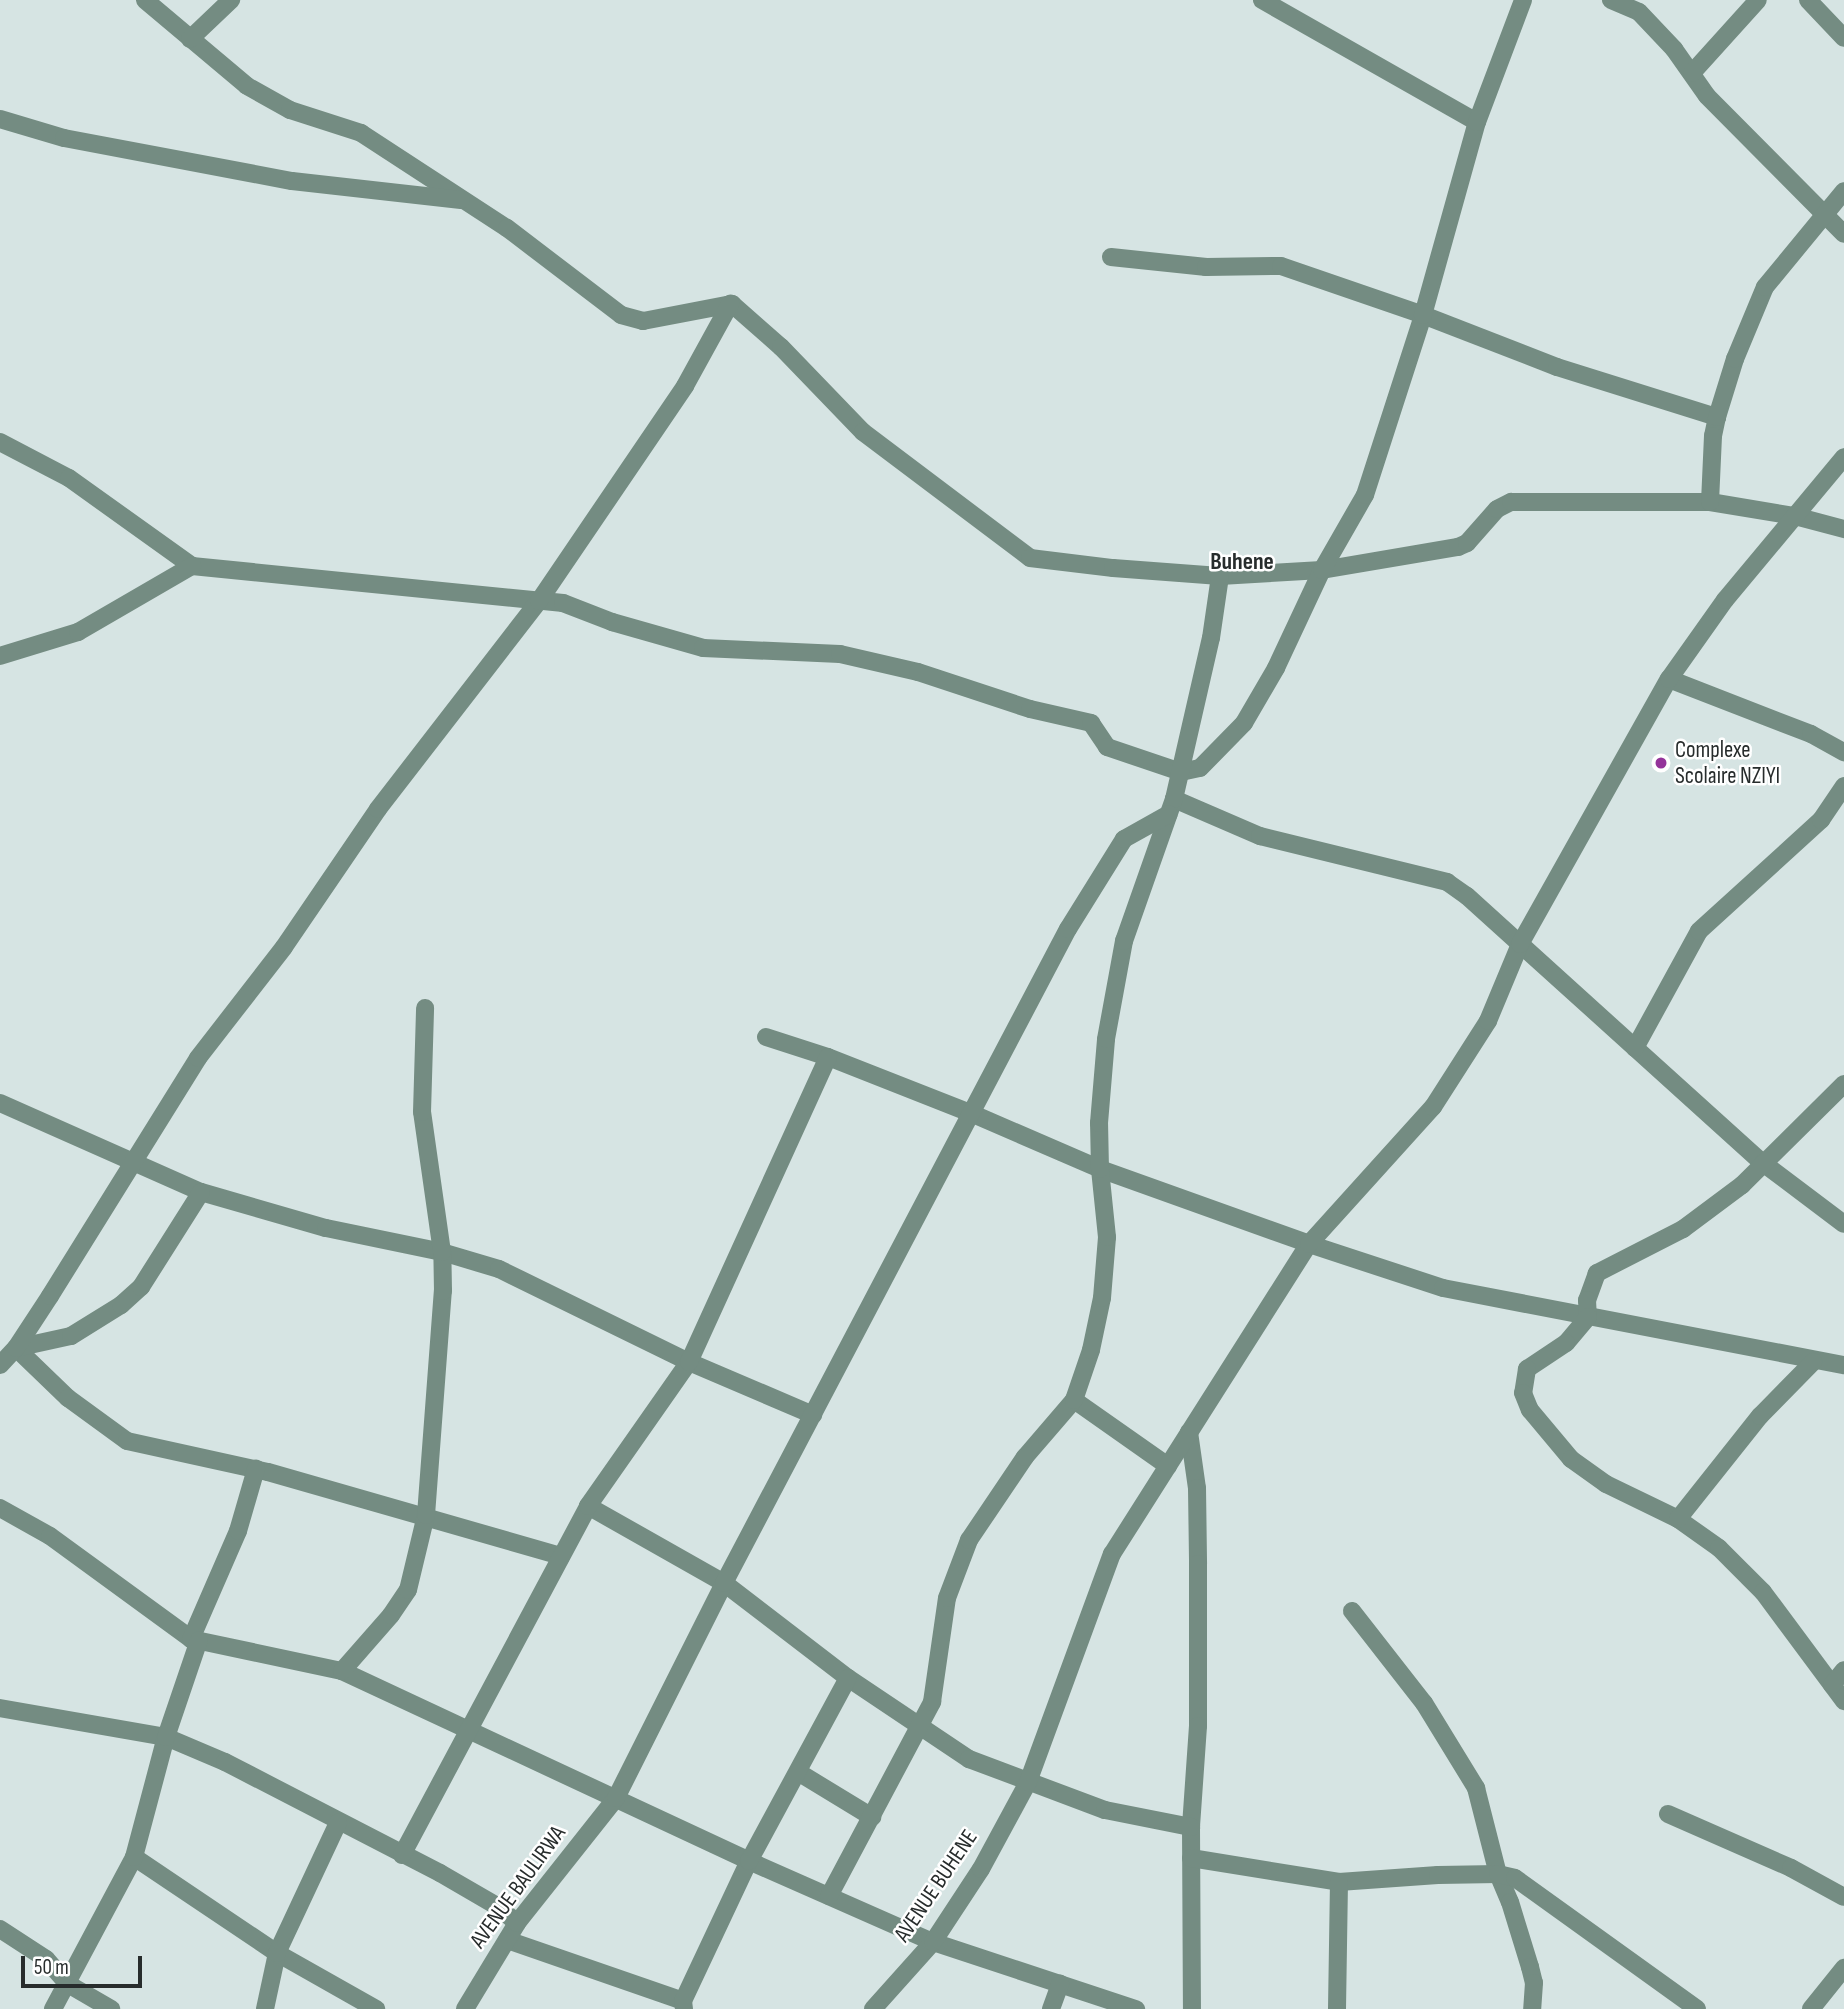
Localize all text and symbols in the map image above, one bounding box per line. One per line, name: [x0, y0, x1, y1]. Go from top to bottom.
district label: Buhene: [1210, 548, 1274, 576]
place label: Complexe Scolaire NZIYI: [1675, 736, 1780, 790]
marker: Complexe Scolaire NZIYI: [1653, 755, 1669, 771]
street label: AVENUE BAULIRWA: [464, 1820, 572, 1954]
street label: AVENUE BUHENE: [888, 1825, 984, 1947]
scale bar: [24, 1942, 145, 1986]
text: 50 m: [34, 1955, 69, 1980]

